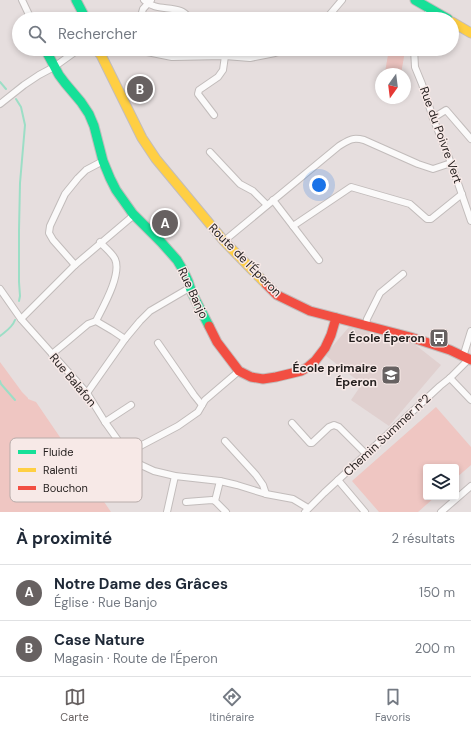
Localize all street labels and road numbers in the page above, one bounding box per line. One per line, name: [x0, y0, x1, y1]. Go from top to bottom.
street label: Rue du Poivre Vert: [416, 84, 466, 186]
street label: Route de l'Éperon: [205, 220, 285, 300]
street label: Rue Banjo: [174, 265, 212, 321]
street label: Rue Balafon: [46, 350, 100, 410]
street label: Chemin Summer n°2: [340, 390, 434, 480]

